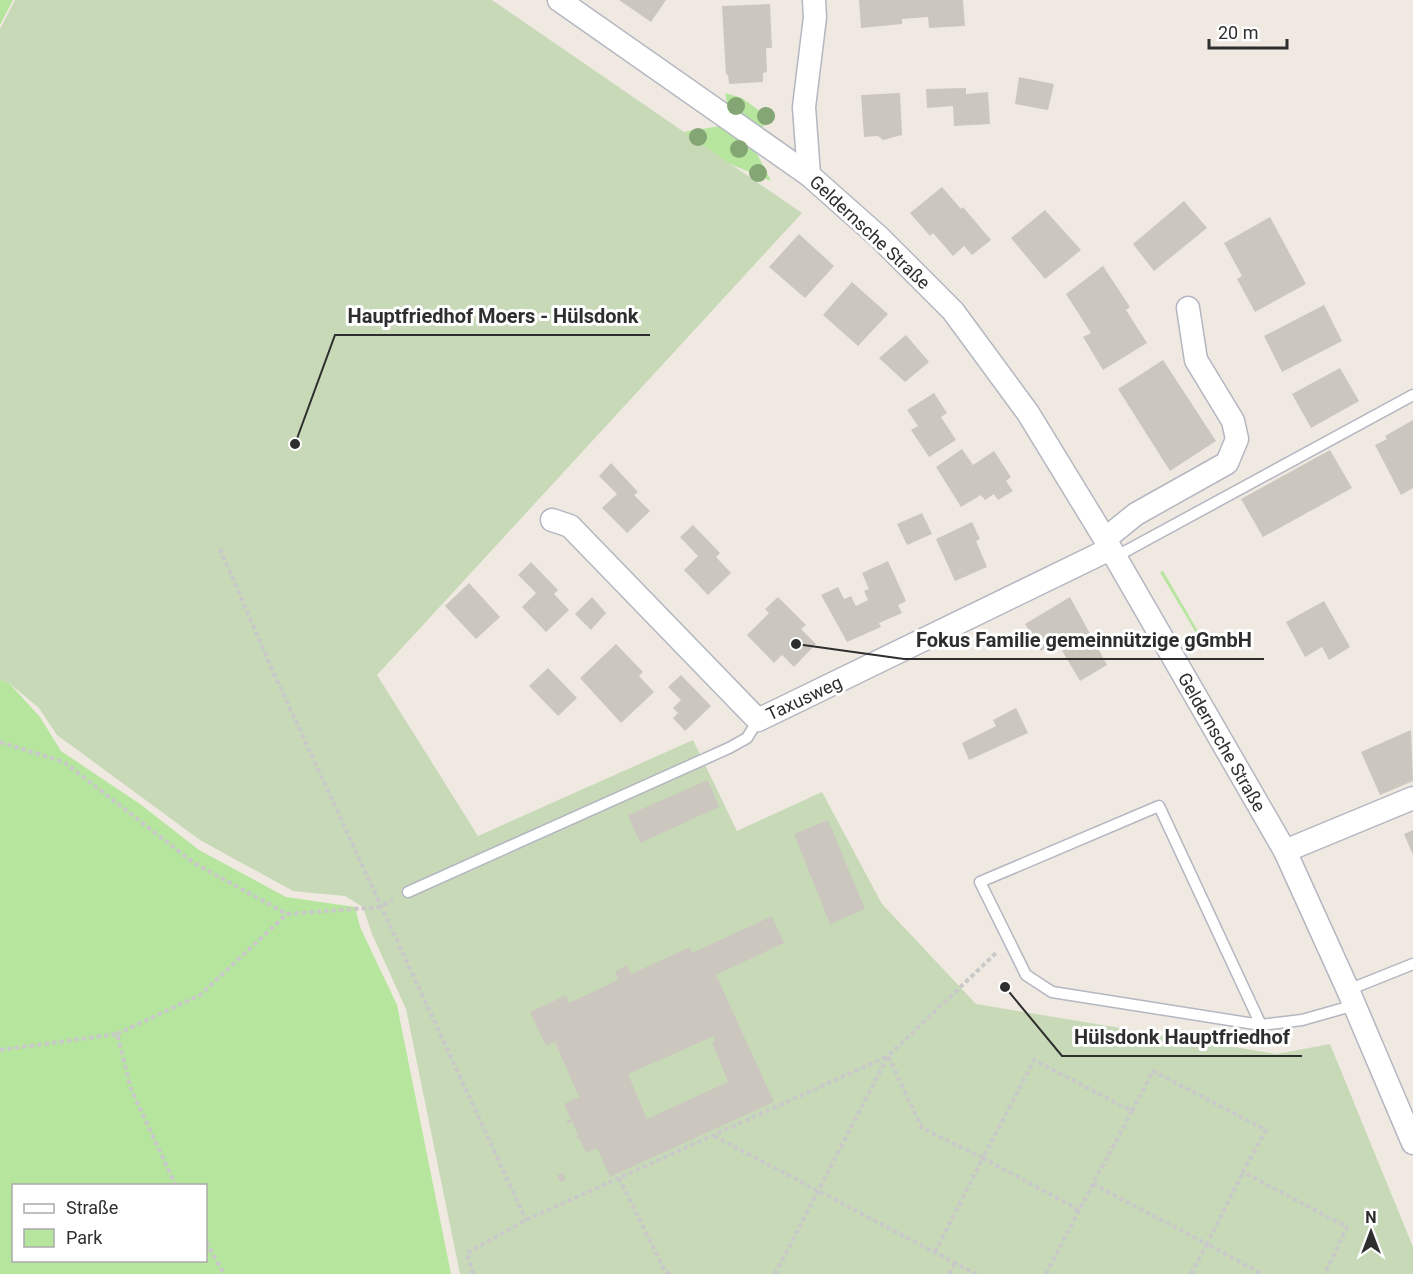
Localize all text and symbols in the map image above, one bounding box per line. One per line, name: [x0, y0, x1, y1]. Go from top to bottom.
scale bar: [1209, 12, 1287, 50]
text: 20 m: [1218, 22, 1258, 43]
street label: Geldernsche Straße: [805, 171, 935, 293]
callout: Hauptfriedhof Moers - Hülsdonk: [335, 297, 650, 335]
text: Hauptfriedhof Moers - Hülsdonk: [348, 304, 639, 328]
callout: Fokus Familie gemeinnützige gGmbH: [904, 621, 1264, 659]
text: Fokus Familie gemeinnützige gGmbH: [916, 628, 1252, 652]
street label: Geldernsche Straße: [1174, 669, 1270, 815]
street label: Taxusweg: [763, 671, 845, 725]
callout: Hülsdonk Hauptfriedhof: [1062, 1018, 1302, 1056]
text: Hülsdonk Hauptfriedhof: [1074, 1025, 1291, 1049]
legend: [12, 1184, 207, 1262]
text: Straße: [66, 1197, 118, 1218]
north arrow: [1341, 1202, 1401, 1262]
text: N: [1365, 1208, 1377, 1227]
text: Park: [66, 1227, 103, 1248]

